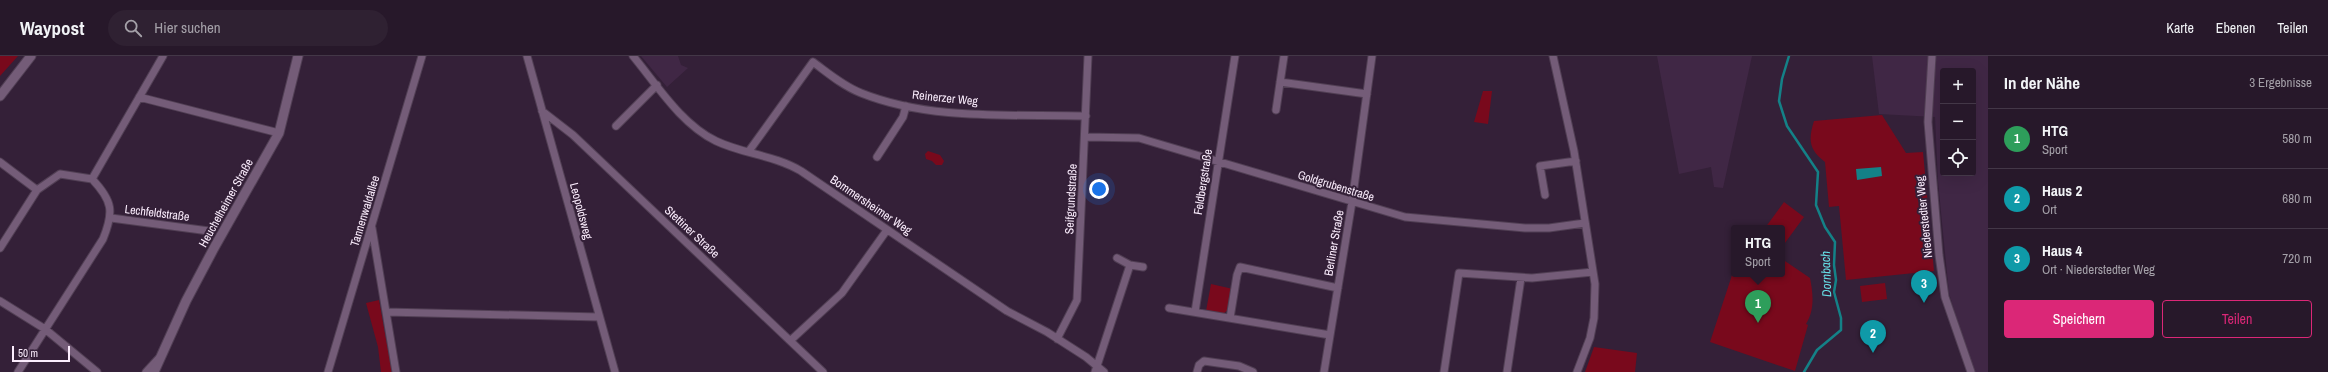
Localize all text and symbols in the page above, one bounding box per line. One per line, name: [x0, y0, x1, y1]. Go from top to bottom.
search box: [108, 10, 388, 46]
text: Waypost: [20, 15, 84, 41]
icon: search: [122, 17, 144, 39]
text: Hier suchen: [154, 17, 221, 38]
text: Karte: [2166, 19, 2194, 37]
text: Ebenen: [2216, 19, 2255, 37]
text: Teilen: [2277, 19, 2308, 37]
map controls: [1940, 68, 1976, 176]
button: +: [1940, 68, 1976, 104]
text: In der Nähe: [2004, 71, 2080, 94]
text: 3 Ergebnisse: [2249, 74, 2312, 91]
street label: Reinerzer Weg: [911, 87, 979, 109]
button: −: [1940, 104, 1976, 140]
text: HTG: [2042, 120, 2068, 141]
text: 1: [2014, 130, 2020, 147]
text: 580 m: [2282, 130, 2312, 147]
button: locate: [1940, 140, 1976, 176]
text: Sport: [2042, 141, 2067, 158]
street label: Feldbergstraße: [1190, 148, 1216, 216]
street label: Heuchelheimer Straße: [195, 156, 257, 250]
street label: Seifgrundstraße: [1061, 163, 1081, 235]
street label: Goldgrubenstraße: [1296, 167, 1376, 205]
street label: Bommersheimer Weg: [827, 172, 916, 239]
street label: Tannenwaldallee: [347, 174, 383, 248]
street label: Niederstedter Weg: [1912, 175, 1936, 259]
your location: [1089, 179, 1109, 199]
text: Haus 2: [2042, 180, 2082, 201]
street label: Leopoldsweg: [566, 181, 596, 242]
text: 2: [2014, 190, 2020, 207]
text: 680 m: [2282, 190, 2312, 207]
street label: Lechfeldstraße: [124, 201, 190, 225]
text: Ort: [2042, 201, 2057, 218]
street label: Stettiner Straße: [661, 202, 723, 262]
street label: Berliner Straße: [1320, 209, 1348, 277]
popup: [1731, 225, 1785, 277]
text: HTG: [1745, 232, 1771, 253]
text: Haus 4: [2042, 240, 2082, 261]
text: 3: [2014, 250, 2020, 267]
text: 720 m: [2282, 250, 2312, 267]
water label: Dornbach: [1817, 251, 1835, 297]
text: Sport: [1745, 253, 1771, 270]
text: Ort · Niederstedter Weg: [2042, 261, 2155, 278]
pin: 3: [1911, 270, 1937, 303]
pin: 1: [1745, 290, 1771, 323]
button: Speichern: [2004, 300, 2154, 338]
button: Teilen: [2162, 300, 2312, 338]
pin: 2: [1860, 320, 1886, 353]
scale bar: [12, 344, 70, 363]
text: 50 m: [18, 346, 38, 360]

